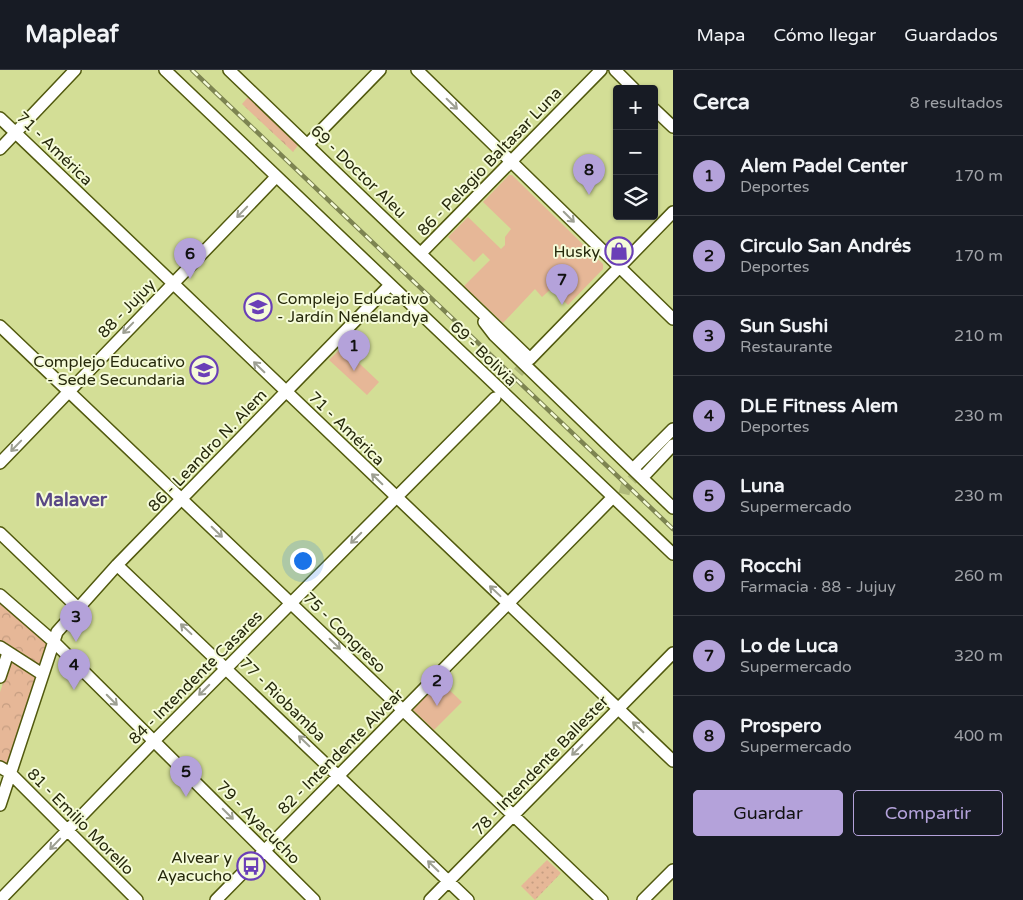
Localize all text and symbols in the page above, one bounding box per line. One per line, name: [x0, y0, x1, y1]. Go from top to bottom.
text: Mapleaf: [25, 20, 119, 49]
text: Mapa: [696, 24, 745, 46]
text: Cómo llegar: [773, 24, 876, 46]
text: Guardados: [904, 24, 998, 46]
street label: 86 - Pelagio Baltasar Luna: [413, 83, 566, 240]
map controls: [613, 85, 658, 220]
button: +: [613, 85, 658, 130]
text: Cerca: [693, 90, 750, 115]
text: 8 resultados: [910, 93, 1003, 113]
one-way arrow: [446, 98, 459, 110]
street label: 71 - América: [12, 107, 97, 190]
street label: 69 - Doctor Aleu: [306, 121, 410, 223]
button: −: [613, 130, 658, 175]
pin: 8: [573, 154, 605, 195]
text: Alem Padel Center: [740, 155, 907, 177]
text: 1: [704, 166, 714, 186]
text: 170 m: [954, 166, 1003, 186]
button: layers: [613, 175, 658, 220]
text: Deportes: [740, 177, 809, 197]
one-way arrow: [236, 206, 248, 218]
one-way arrow: [563, 211, 575, 223]
text: Circulo San Andrés: [740, 235, 911, 257]
shop icon: Husky: [604, 236, 634, 266]
pin: 6: [174, 238, 206, 279]
place label: Husky: [553, 242, 600, 262]
text: 2: [704, 246, 714, 266]
text: 170 m: [954, 246, 1003, 266]
text: Deportes: [740, 257, 809, 277]
pin: 7: [546, 264, 578, 305]
street label: 88 - Jujuy: [94, 275, 160, 342]
place label: Complejo Educativo - Jardín Nenelandya: [277, 289, 429, 327]
school or university icon: Complejo Educativo - Jardín Nenelandya: [243, 292, 273, 322]
text: Sun Sushi: [740, 315, 828, 337]
street label: 69 - Bolivia: [446, 317, 521, 390]
one-way arrow: [122, 322, 134, 335]
text: 3: [704, 326, 714, 346]
text: 210 m: [954, 326, 1003, 346]
pin: 1: [338, 330, 370, 371]
text: Restaurante: [740, 337, 833, 357]
place label: Complejo Educativo - Sede Secundaria: [33, 352, 185, 390]
school or university icon: Complejo Educativo - Sede Secundaria: [189, 355, 219, 385]
one-way arrow: [253, 361, 266, 373]
street label: 86 - Leandro N. Alem: [144, 385, 271, 516]
street label: 71 - América: [304, 387, 389, 470]
text: DLE Fitness Alem: [740, 395, 898, 417]
text: 4: [704, 406, 714, 426]
text: 230 m: [954, 406, 1003, 426]
text: Deportes: [740, 417, 809, 437]
one-way arrow: [10, 439, 22, 452]
one-way arrow: [370, 473, 383, 485]
text: Luna: [740, 475, 785, 497]
text: 5: [704, 486, 714, 506]
text: 230 m: [954, 486, 1003, 506]
district label: Malaver: [35, 489, 108, 511]
text: Supermercado: [740, 497, 852, 517]
one-way arrow: [211, 526, 224, 538]
one-way arrow: [350, 532, 362, 544]
your location: [290, 548, 316, 574]
text: Rocchi: [740, 555, 802, 577]
text: 6: [704, 566, 714, 586]
text: 260 m: [954, 566, 1003, 586]
text: Farmacia · 88 - Jujuy: [740, 577, 896, 597]
one-way arrow: [489, 585, 502, 597]
street label: 75 - Congreso: [299, 588, 390, 677]
pin: 3: [60, 601, 92, 642]
street label: 84 - Intendente Casares: [125, 607, 267, 749]
one-way arrow: [179, 623, 192, 635]
text: Lo de Luca: [740, 635, 838, 657]
one-way arrow: [328, 638, 340, 650]
text: 7: [704, 646, 714, 666]
text: 320 m: [954, 646, 1003, 666]
pin: 4: [58, 649, 90, 690]
street label: 77 - Riobamba: [235, 653, 330, 746]
text: Supermercado: [740, 657, 852, 677]
pin: 2: [421, 665, 453, 706]
one-way arrow: [198, 684, 211, 696]
street label: 82 - Intendente Alvear: [274, 684, 408, 819]
street label: 78 - Intendente Ballester: [468, 691, 614, 840]
one-way arrow: [106, 694, 119, 706]
text: Prospero: [740, 715, 822, 737]
one-way arrow: [632, 721, 644, 733]
text: 8: [704, 726, 714, 746]
text: 400 m: [954, 726, 1003, 746]
one-way arrow: [298, 735, 310, 747]
text: Supermercado: [740, 737, 852, 757]
one-way arrow: [571, 744, 583, 756]
pin: 5: [170, 756, 202, 797]
street label: 81 - Emilio Morello: [23, 764, 138, 879]
street label: 79 - Ayacucho: [212, 777, 304, 869]
button: Guardar: [693, 790, 843, 836]
button: Compartir: [853, 790, 1003, 836]
one-way arrow: [221, 808, 233, 820]
one-way arrow: [49, 838, 61, 851]
place label: Alvear y Ayacucho: [157, 848, 232, 886]
bus stop icon: Alvear y Ayacucho: [236, 851, 266, 881]
one-way arrow: [427, 860, 439, 872]

